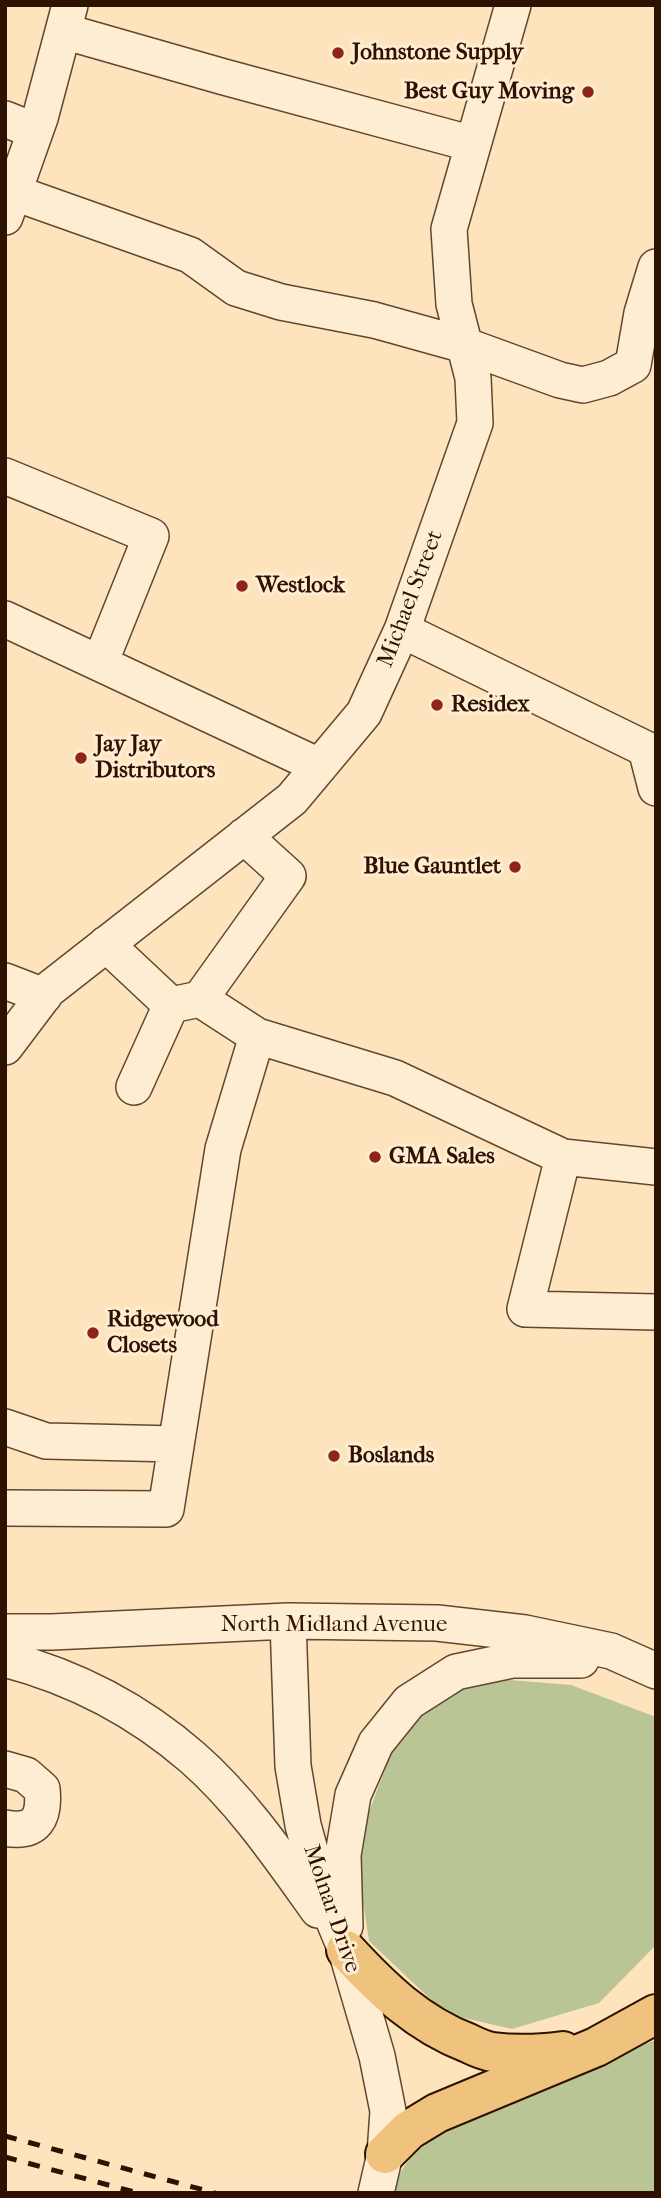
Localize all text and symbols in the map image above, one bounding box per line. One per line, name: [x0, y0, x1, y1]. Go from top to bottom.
place label: Johnstone Supply: [352, 39, 523, 67]
marker: Johnstone Supply: [330, 45, 346, 61]
place label: Best Guy Moving: [404, 78, 574, 106]
marker: Best Guy Moving: [580, 84, 596, 100]
street label: Michael Street: [372, 527, 450, 671]
place label: Westlock: [256, 572, 345, 600]
marker: Westlock: [234, 578, 250, 594]
place label: Residex: [451, 691, 530, 719]
marker: Residex: [429, 697, 445, 713]
place label: Jay Jay Distributors: [95, 731, 215, 785]
marker: Jay Jay Distributors: [73, 750, 89, 766]
place label: Blue Gauntlet: [364, 853, 501, 881]
marker: Blue Gauntlet: [507, 859, 523, 875]
place label: GMA Sales: [389, 1143, 495, 1171]
marker: GMA Sales: [367, 1149, 383, 1165]
place label: Ridgewood Closets: [107, 1306, 219, 1360]
marker: Ridgewood Closets: [85, 1325, 101, 1341]
place label: Boslands: [348, 1442, 434, 1470]
marker: Boslands: [326, 1448, 342, 1464]
street label: North Midland Avenue: [221, 1611, 447, 1639]
street label: Molnar Drive: [296, 1841, 366, 1977]

